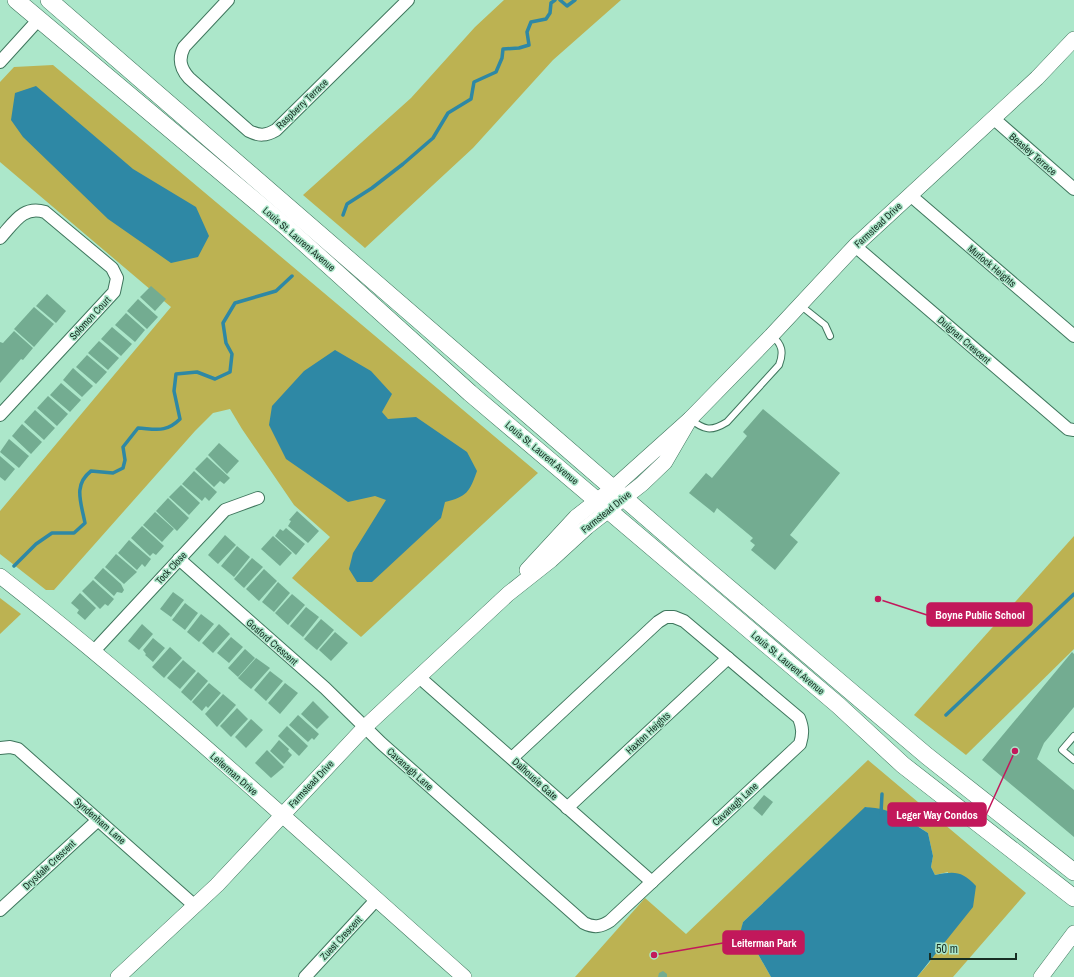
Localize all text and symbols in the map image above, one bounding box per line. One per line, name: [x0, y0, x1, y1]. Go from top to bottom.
street label: Raspberry Terrace: [273, 76, 331, 132]
street label: Beasley Terrace: [1007, 130, 1060, 178]
street label: Farmstead Drive: [851, 199, 905, 250]
street label: Louis St. Laurent Avenue: [260, 204, 338, 274]
street label: Murlock Heights: [965, 242, 1019, 290]
street label: Solomon Court: [67, 293, 114, 342]
street label: Duignan Crescent: [935, 313, 994, 367]
street label: Louis St. Laurent Avenue: [503, 418, 582, 488]
street label: Farmstead Drive: [578, 488, 634, 536]
street label: Tock Close: [153, 549, 190, 587]
callout: Boyne Public School: [927, 603, 1032, 626]
text: Boyne Public School: [935, 608, 1025, 622]
street label: Gosford Crescent: [243, 616, 301, 668]
street label: Louis St. Laurent Avenue: [749, 628, 828, 698]
street label: Haxton Heights: [623, 709, 673, 757]
street label: Cavanagh Lane: [384, 745, 436, 793]
street label: Leiterman Drive: [208, 750, 261, 798]
street label: Dalhousie Gate: [509, 755, 561, 803]
street label: Farmstead Drive: [286, 757, 337, 811]
street label: Cavanagh Lane: [709, 779, 761, 828]
street label: Syndenham Lane: [71, 795, 129, 847]
callout: Leger Way Condos: [888, 803, 986, 826]
text: Leger Way Condos: [896, 808, 978, 822]
street label: Drysdale Crescent: [20, 837, 79, 893]
street label: Zuest Crescent: [317, 913, 365, 963]
callout: Leiterman Park: [723, 931, 804, 954]
scale bar: [930, 935, 1016, 961]
text: Leiterman Park: [731, 936, 798, 950]
text: 50 m: [936, 941, 958, 957]

